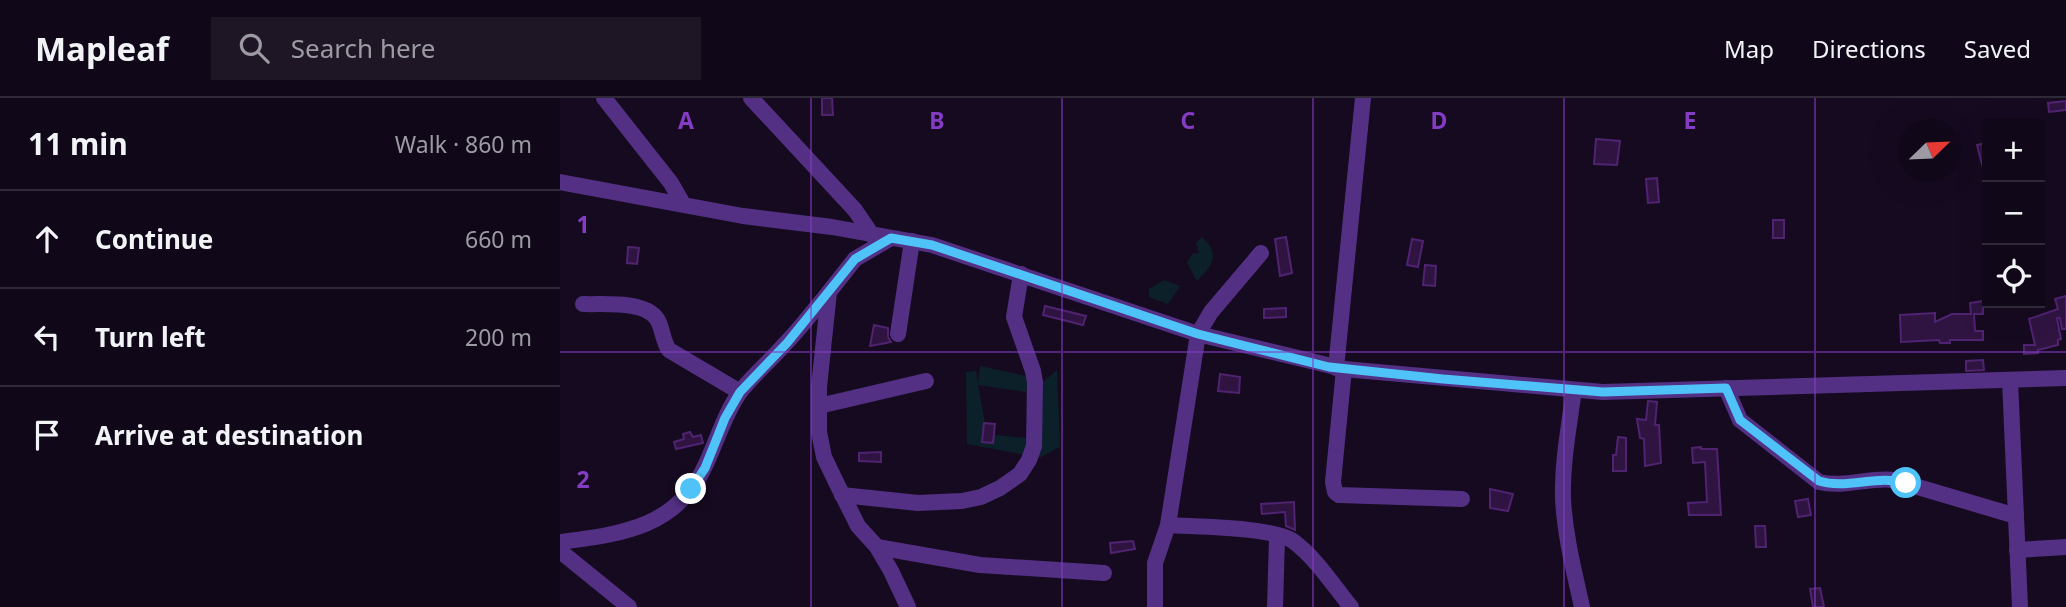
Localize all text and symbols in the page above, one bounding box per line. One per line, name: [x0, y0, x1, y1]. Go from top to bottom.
search box: [211, 17, 701, 80]
text: Mapleaf: [35, 26, 169, 71]
icon: search: [235, 29, 273, 67]
text: Search here: [291, 30, 436, 66]
text: Map: [1724, 32, 1774, 65]
text: Directions: [1812, 32, 1926, 65]
text: Saved: [1964, 32, 2031, 65]
text: A: [678, 104, 694, 136]
text: B: [929, 104, 945, 136]
text: C: [1181, 104, 1196, 136]
text: D: [1431, 104, 1447, 136]
text: E: [1684, 104, 1696, 136]
north arrow: [1898, 119, 1961, 182]
map controls: [1982, 119, 2045, 308]
button: +: [1982, 119, 2045, 182]
text: 11 min: [28, 123, 128, 164]
text: Walk · 860 m: [395, 128, 532, 160]
button: −: [1982, 182, 2045, 245]
text: 1: [576, 208, 590, 240]
icon: ahead: [28, 220, 66, 258]
text: Continue: [95, 221, 213, 257]
text: 660 m: [465, 223, 532, 255]
button: locate: [1982, 245, 2045, 308]
icon: left: [28, 318, 66, 356]
text: Turn left: [95, 319, 206, 355]
text: 200 m: [465, 321, 532, 353]
icon: arrive: [28, 416, 66, 454]
text: Arrive at destination: [95, 417, 364, 453]
text: 2: [576, 463, 590, 495]
route start: [1890, 467, 1921, 498]
route end: [675, 473, 706, 504]

